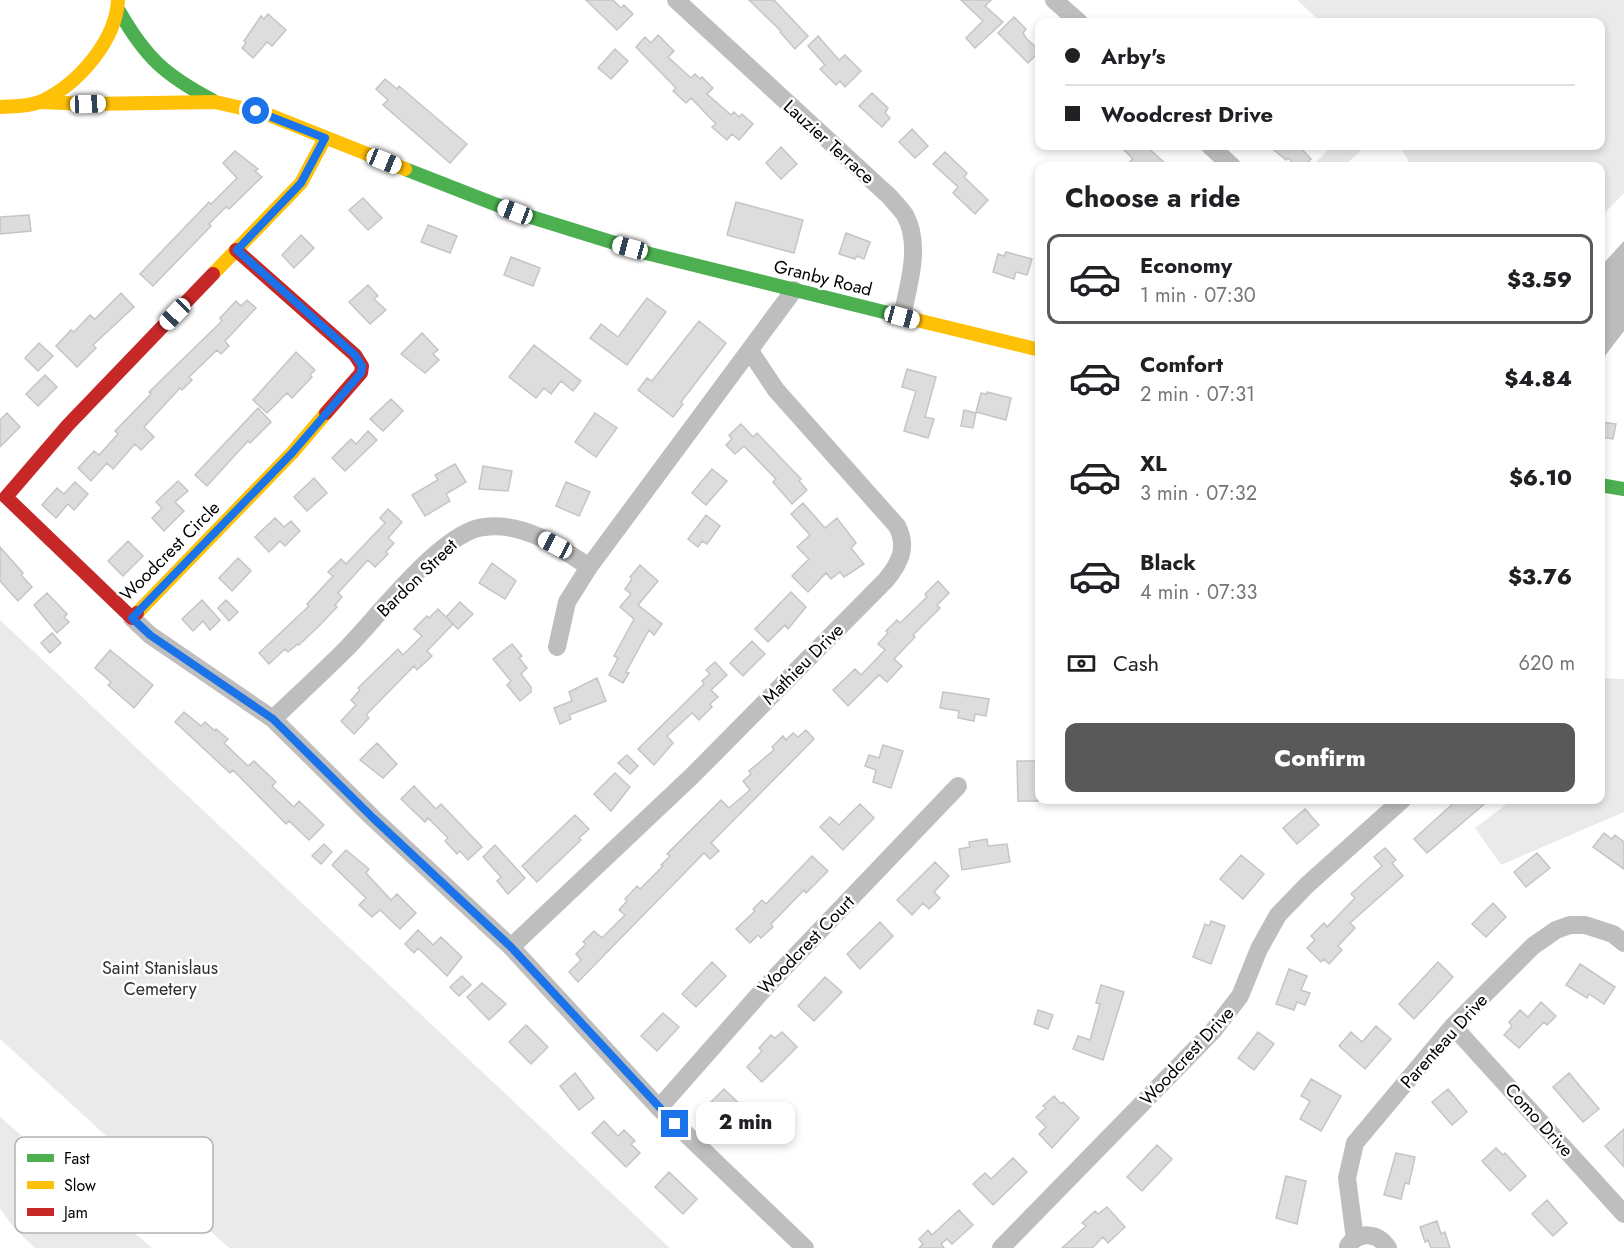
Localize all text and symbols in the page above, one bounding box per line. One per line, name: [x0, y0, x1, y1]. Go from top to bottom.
text: Arby's: [1101, 40, 1166, 72]
car: [70, 94, 106, 114]
street label: Lauzier Terrace: [778, 94, 880, 190]
route start: [242, 97, 269, 124]
text: Woodcrest Drive: [1101, 98, 1273, 130]
car: [364, 146, 404, 176]
text: Choose a ride: [1065, 178, 1240, 217]
car: [495, 197, 535, 227]
car: [610, 235, 650, 261]
text: Economy: [1140, 249, 1232, 281]
icon: car: [1068, 252, 1122, 306]
street label: Granby Road: [771, 253, 875, 303]
text: $3.59: [1507, 263, 1572, 295]
text: 1 min · 07:30: [1140, 281, 1256, 310]
car: [156, 295, 194, 333]
car: [882, 304, 922, 330]
text: Comfort: [1140, 348, 1223, 380]
icon: car: [1068, 351, 1122, 405]
text: $4.84: [1504, 362, 1572, 394]
text: 2 min · 07:31: [1140, 380, 1255, 409]
text: XL: [1140, 447, 1167, 479]
icon: car: [1068, 450, 1122, 504]
text: $6.10: [1509, 461, 1572, 493]
text: 3 min · 07:32: [1140, 479, 1257, 508]
street label: Woodcrest Circle: [114, 495, 226, 607]
car: [535, 529, 575, 561]
street label: Bardon Street: [371, 532, 463, 623]
text: Black: [1140, 546, 1196, 578]
icon: car: [1068, 549, 1122, 603]
text: $3.76: [1508, 560, 1572, 592]
text: 4 min · 07:33: [1140, 578, 1257, 607]
street label: Mathieu Drive: [756, 617, 850, 711]
icon: cash: [1065, 647, 1098, 680]
text: Cash: [1113, 647, 1159, 679]
text: 620 m: [1519, 649, 1575, 678]
button: Confirm: [1065, 723, 1575, 792]
street label: Woodcrest Court: [752, 889, 861, 1000]
park label: Saint Stanislaus Cemetery: [102, 955, 218, 1002]
street label: Parenteau Drive: [1394, 988, 1494, 1094]
street label: Woodcrest Drive: [1134, 1001, 1240, 1111]
street label: Como Drive: [1499, 1077, 1579, 1163]
callout: 2 min: [696, 1103, 795, 1145]
text: 2 min: [719, 1108, 772, 1137]
route end: [661, 1110, 688, 1137]
legend: [15, 1137, 213, 1233]
text: Fast: [64, 1147, 90, 1170]
text: Slow: [64, 1174, 96, 1197]
text: Jam: [62, 1201, 88, 1224]

